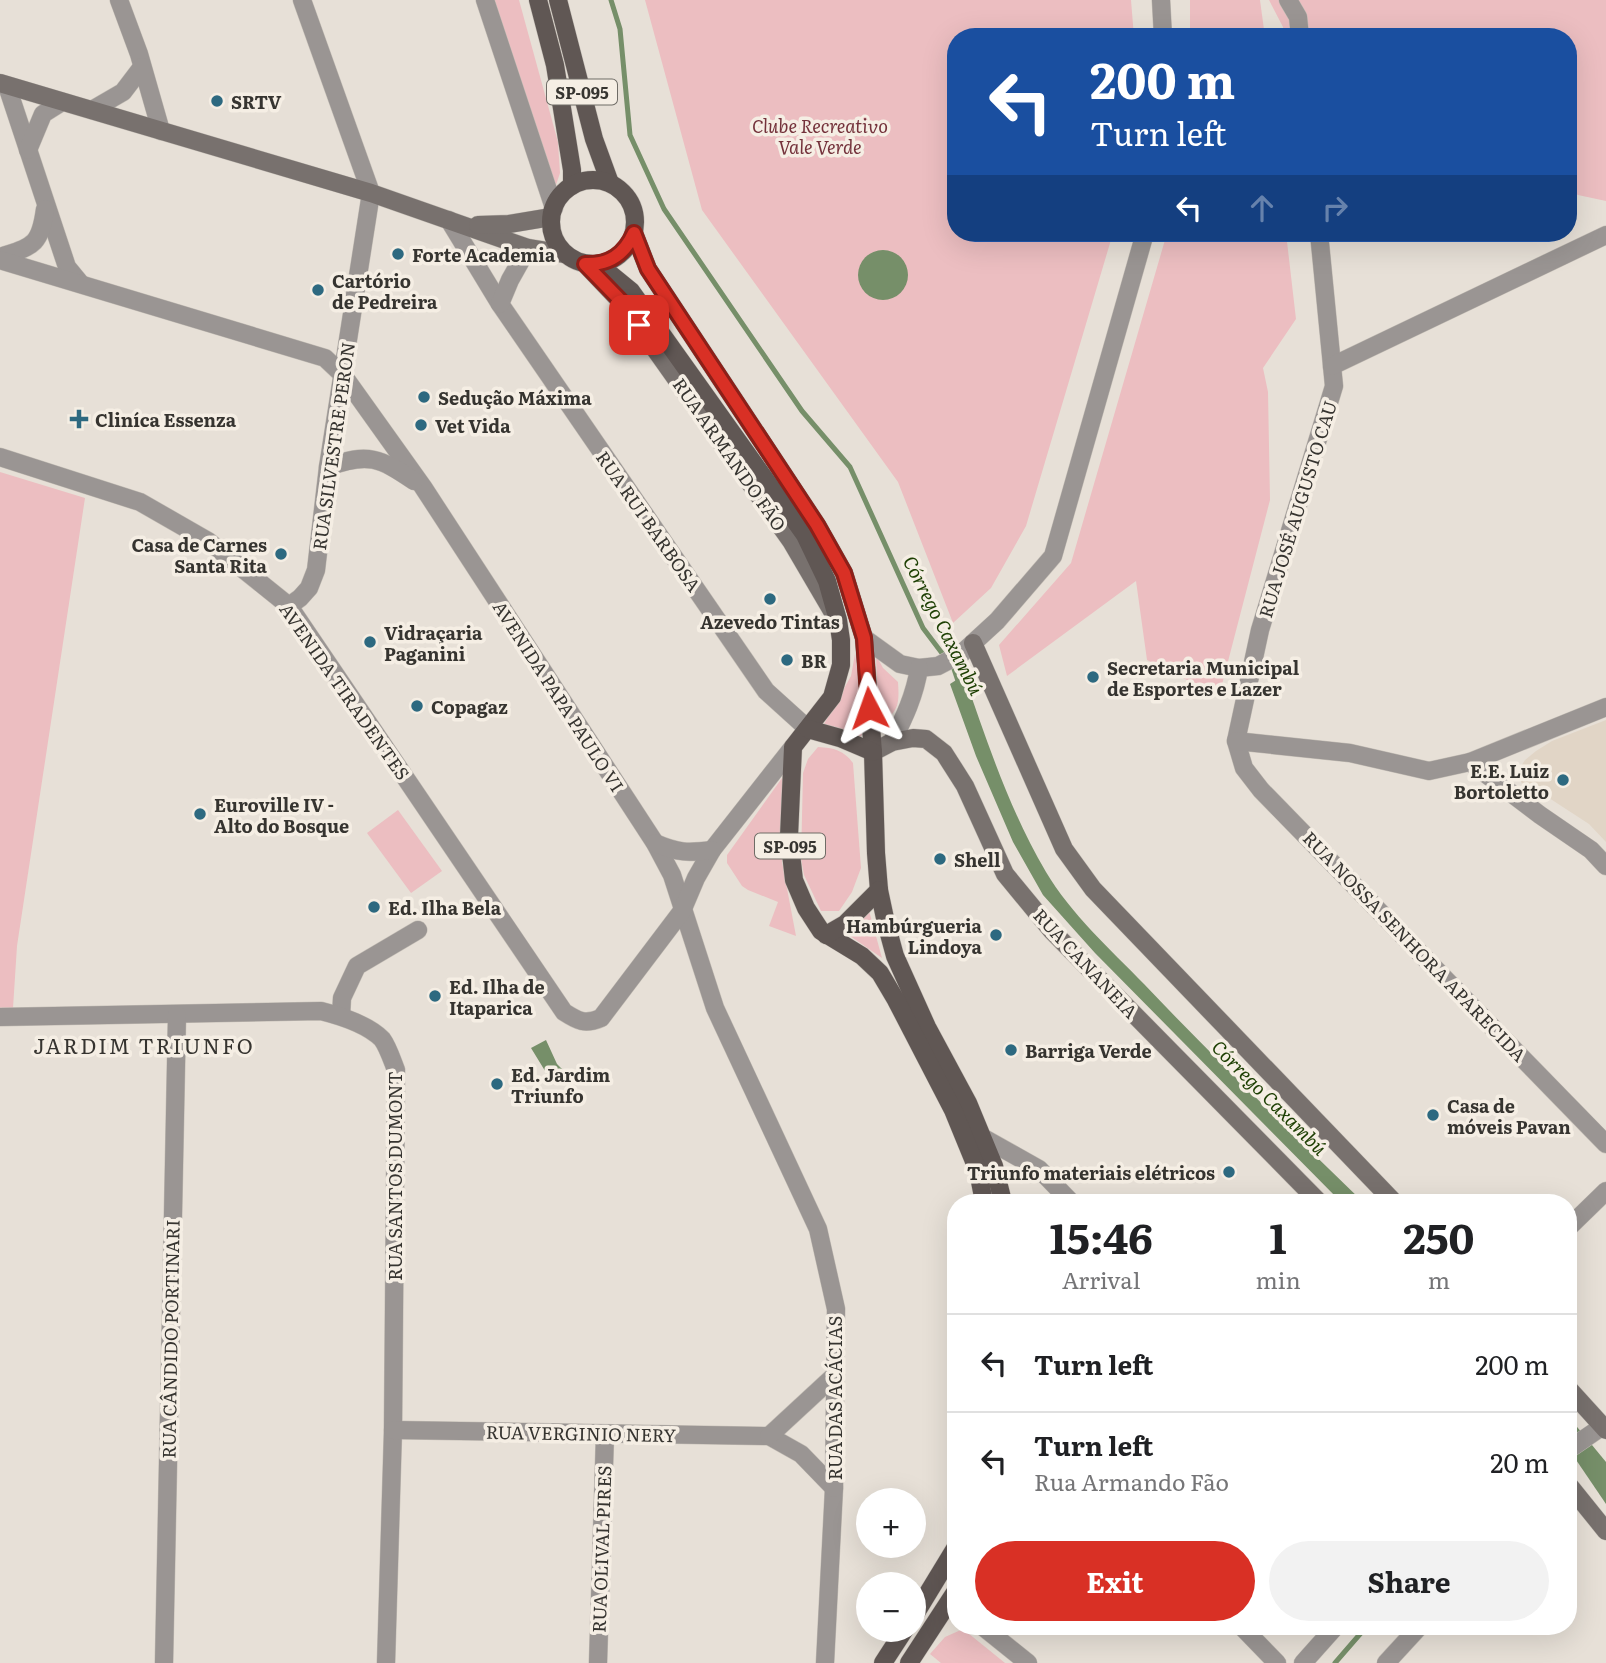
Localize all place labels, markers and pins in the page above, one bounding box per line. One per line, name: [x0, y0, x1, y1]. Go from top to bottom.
place label: SRTV: [231, 88, 282, 115]
marker: SRTV: [209, 93, 225, 109]
place label: Forte Academia: [412, 241, 556, 268]
marker: Forte Academia: [390, 246, 406, 262]
place label: Cartório de Pedreira: [332, 267, 438, 315]
marker: Cartório de Pedreira: [310, 282, 326, 298]
pin: [609, 295, 669, 355]
place label: Sedução Máxima: [438, 384, 592, 411]
marker: Sedução Máxima: [416, 389, 432, 405]
place label: Cliníca Essenza: [95, 406, 237, 433]
marker: Cliníca Essenza: [69, 409, 89, 429]
place label: Vet Vida: [435, 412, 511, 439]
marker: Vet Vida: [413, 417, 429, 433]
place label: Casa de Carnes Santa Rita: [131, 531, 268, 579]
marker: Casa de Carnes Santa Rita: [273, 546, 289, 562]
marker: Azevedo Tintas: [762, 591, 778, 607]
place label: Azevedo Tintas: [700, 608, 840, 635]
place label: Vidraçaria Paganini: [384, 619, 483, 667]
marker: Vidraçaria Paganini: [362, 634, 378, 650]
place label: BR: [801, 647, 827, 674]
marker: BR: [779, 652, 795, 668]
place label: Secretaria Municipal de Esportes e Lazer: [1107, 654, 1300, 702]
marker: Secretaria Municipal de Esportes e Lazer: [1085, 669, 1101, 685]
place label: Copagaz: [431, 693, 508, 720]
marker: Copagaz: [409, 698, 425, 714]
place label: E.E. Luiz Bortoletto: [1454, 757, 1549, 805]
marker: E.E. Luiz Bortoletto: [1555, 772, 1571, 788]
place label: Euroville IV - Alto do Bosque: [214, 791, 349, 839]
marker: Euroville IV - Alto do Bosque: [192, 806, 208, 822]
place label: Shell: [954, 846, 1001, 873]
marker: Shell: [932, 851, 948, 867]
place label: Ed. Ilha Bela: [388, 894, 502, 921]
marker: Ed. Ilha Bela: [366, 899, 382, 915]
place label: Hambúrgueria Lindoya: [846, 912, 983, 960]
marker: Hambúrgueria Lindoya: [988, 927, 1004, 943]
place label: Ed. Ilha de Itaparica: [449, 973, 545, 1021]
marker: Ed. Ilha de Itaparica: [427, 988, 443, 1004]
place label: Barriga Verde: [1025, 1037, 1152, 1064]
marker: Barriga Verde: [1003, 1042, 1019, 1058]
place label: Ed. Jardim Triunfo: [511, 1061, 610, 1109]
marker: Ed. Jardim Triunfo: [489, 1076, 505, 1092]
place label: Casa de móveis Pavan: [1447, 1092, 1571, 1140]
marker: Casa de móveis Pavan: [1425, 1107, 1441, 1123]
place label: Triunfo materiais elétricos: [967, 1159, 1215, 1186]
marker: Triunfo materiais elétricos: [1221, 1164, 1237, 1180]

